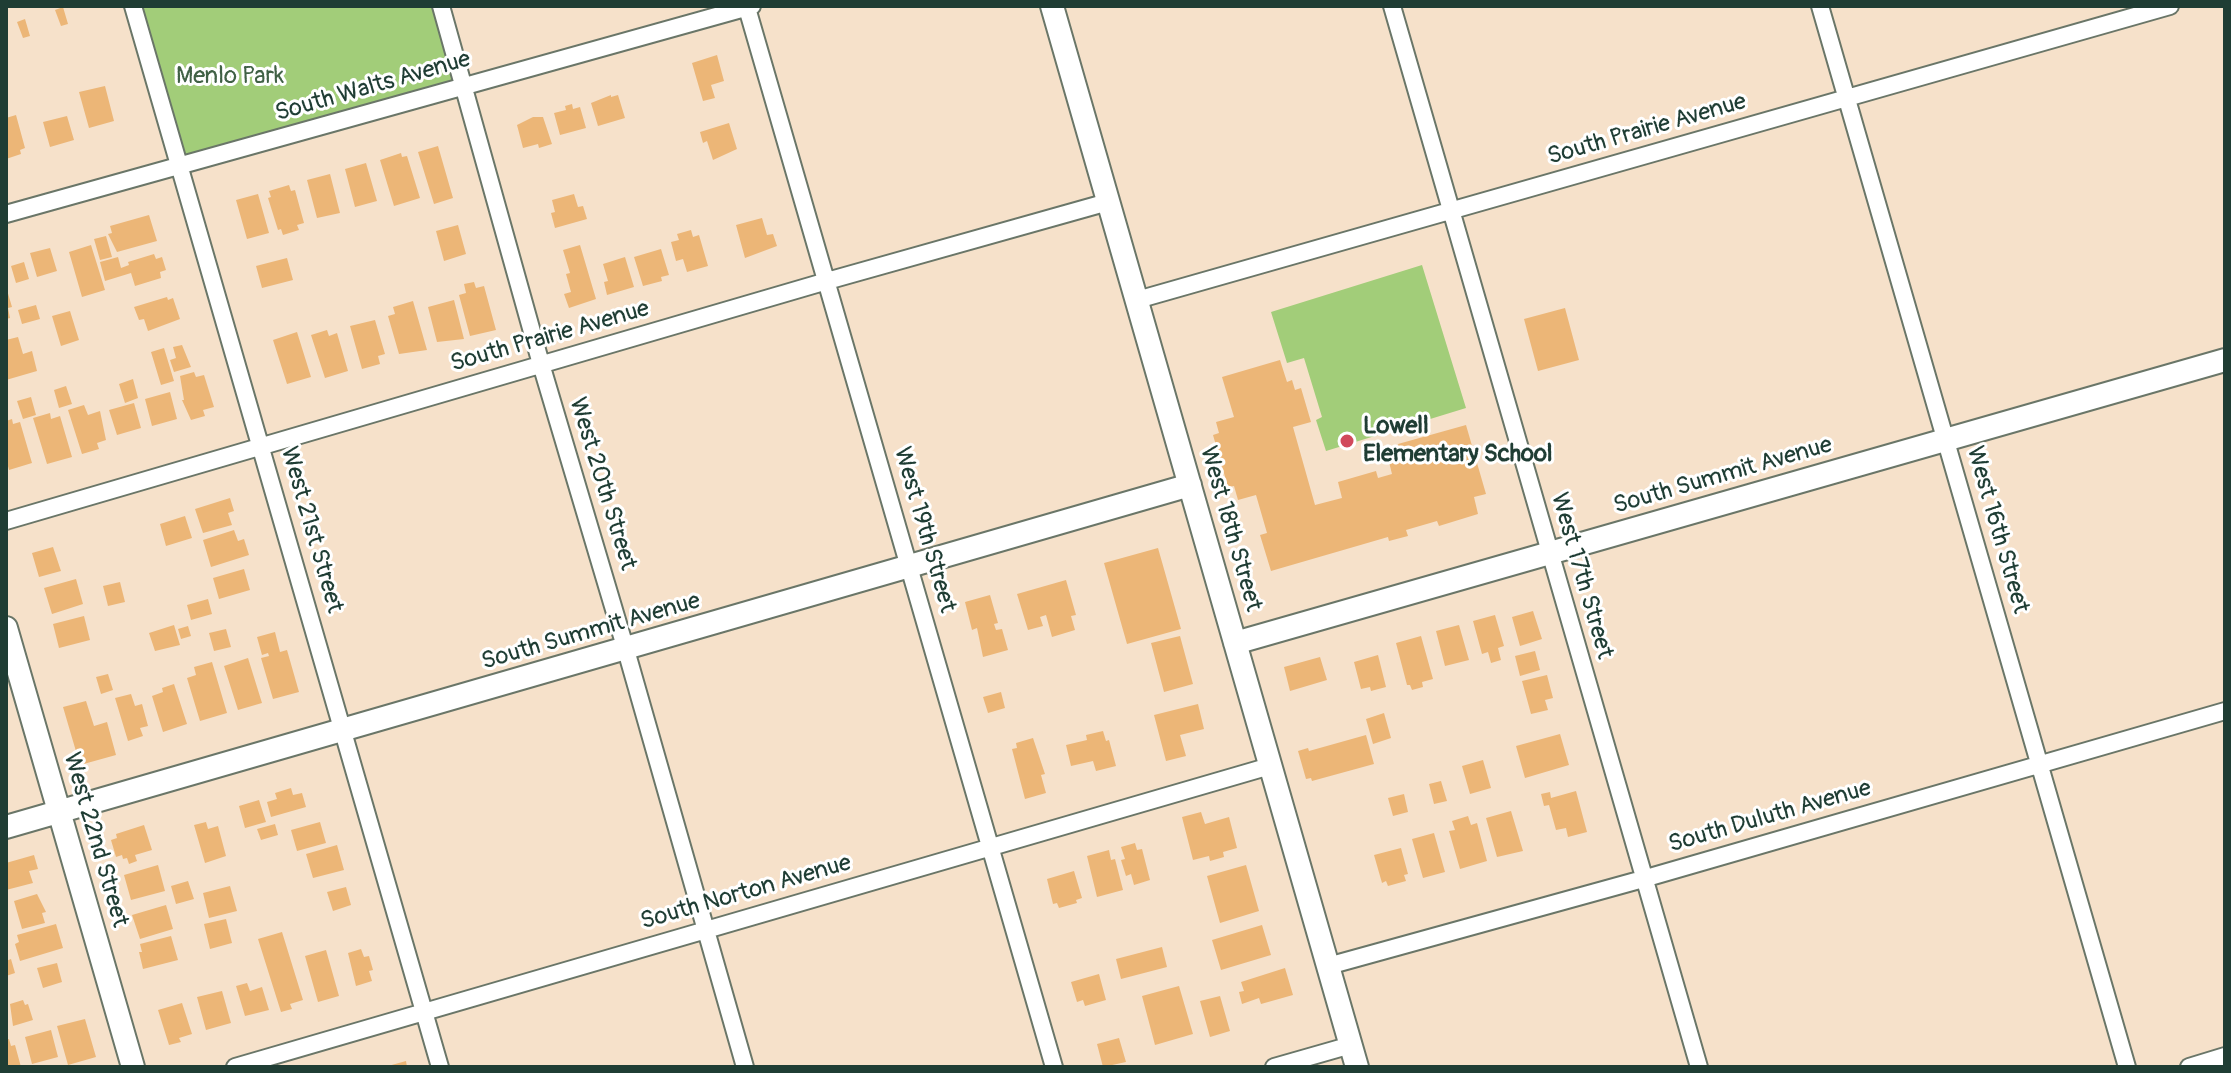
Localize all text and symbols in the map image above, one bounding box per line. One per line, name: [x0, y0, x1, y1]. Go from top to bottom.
street label: South Walts Avenue: [272, 45, 474, 129]
park label: Menlo Park: [176, 63, 284, 91]
street label: South Prairie Avenue: [1544, 88, 1750, 172]
street label: South Prairie Avenue: [447, 295, 653, 379]
street label: West 20th Street: [562, 394, 642, 574]
place label: Lowell Elementary School: [1363, 413, 1553, 469]
street label: South Summit Avenue: [1610, 431, 1836, 521]
marker: Lowell Elementary School: [1338, 432, 1356, 450]
street label: West 18th Street: [1193, 443, 1267, 615]
street label: West 16th Street: [1959, 443, 2035, 617]
street label: West 21st Street: [274, 444, 348, 616]
street label: West 19th Street: [887, 444, 961, 616]
street label: West 17th Street: [1544, 490, 1618, 662]
street label: South Summit Avenue: [478, 587, 704, 677]
street label: West 22nd Street: [56, 749, 134, 931]
street label: South Duluth Avenue: [1665, 774, 1875, 860]
street label: South Norton Avenue: [637, 849, 855, 937]

